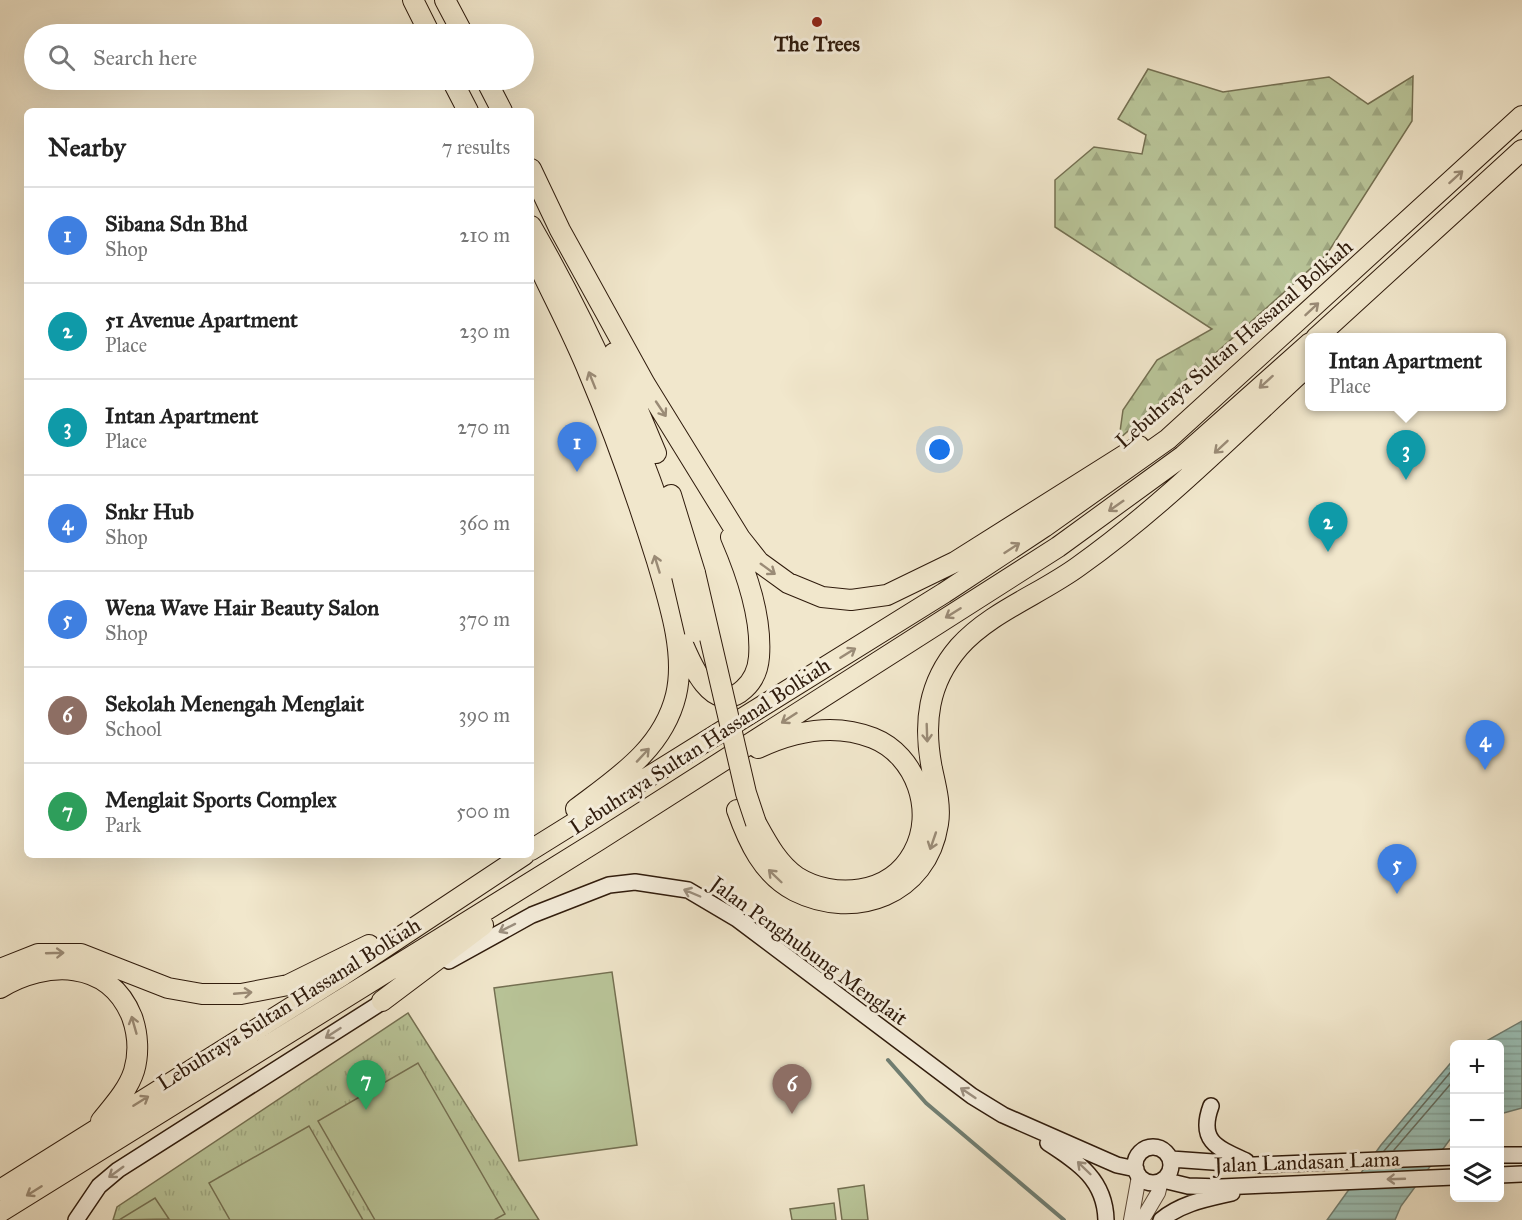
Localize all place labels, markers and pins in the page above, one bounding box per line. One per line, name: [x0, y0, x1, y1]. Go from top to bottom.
marker: The Trees: [810, 15, 824, 29]
place label: The Trees: [773, 31, 860, 57]
pin: 1: [558, 422, 596, 472]
pin: 3: [1386, 430, 1426, 480]
pin: 2: [1308, 502, 1348, 552]
pin: 4: [1466, 720, 1504, 770]
pin: 5: [1378, 844, 1416, 894]
pin: 7: [346, 1060, 386, 1110]
pin: 6: [772, 1064, 812, 1114]

